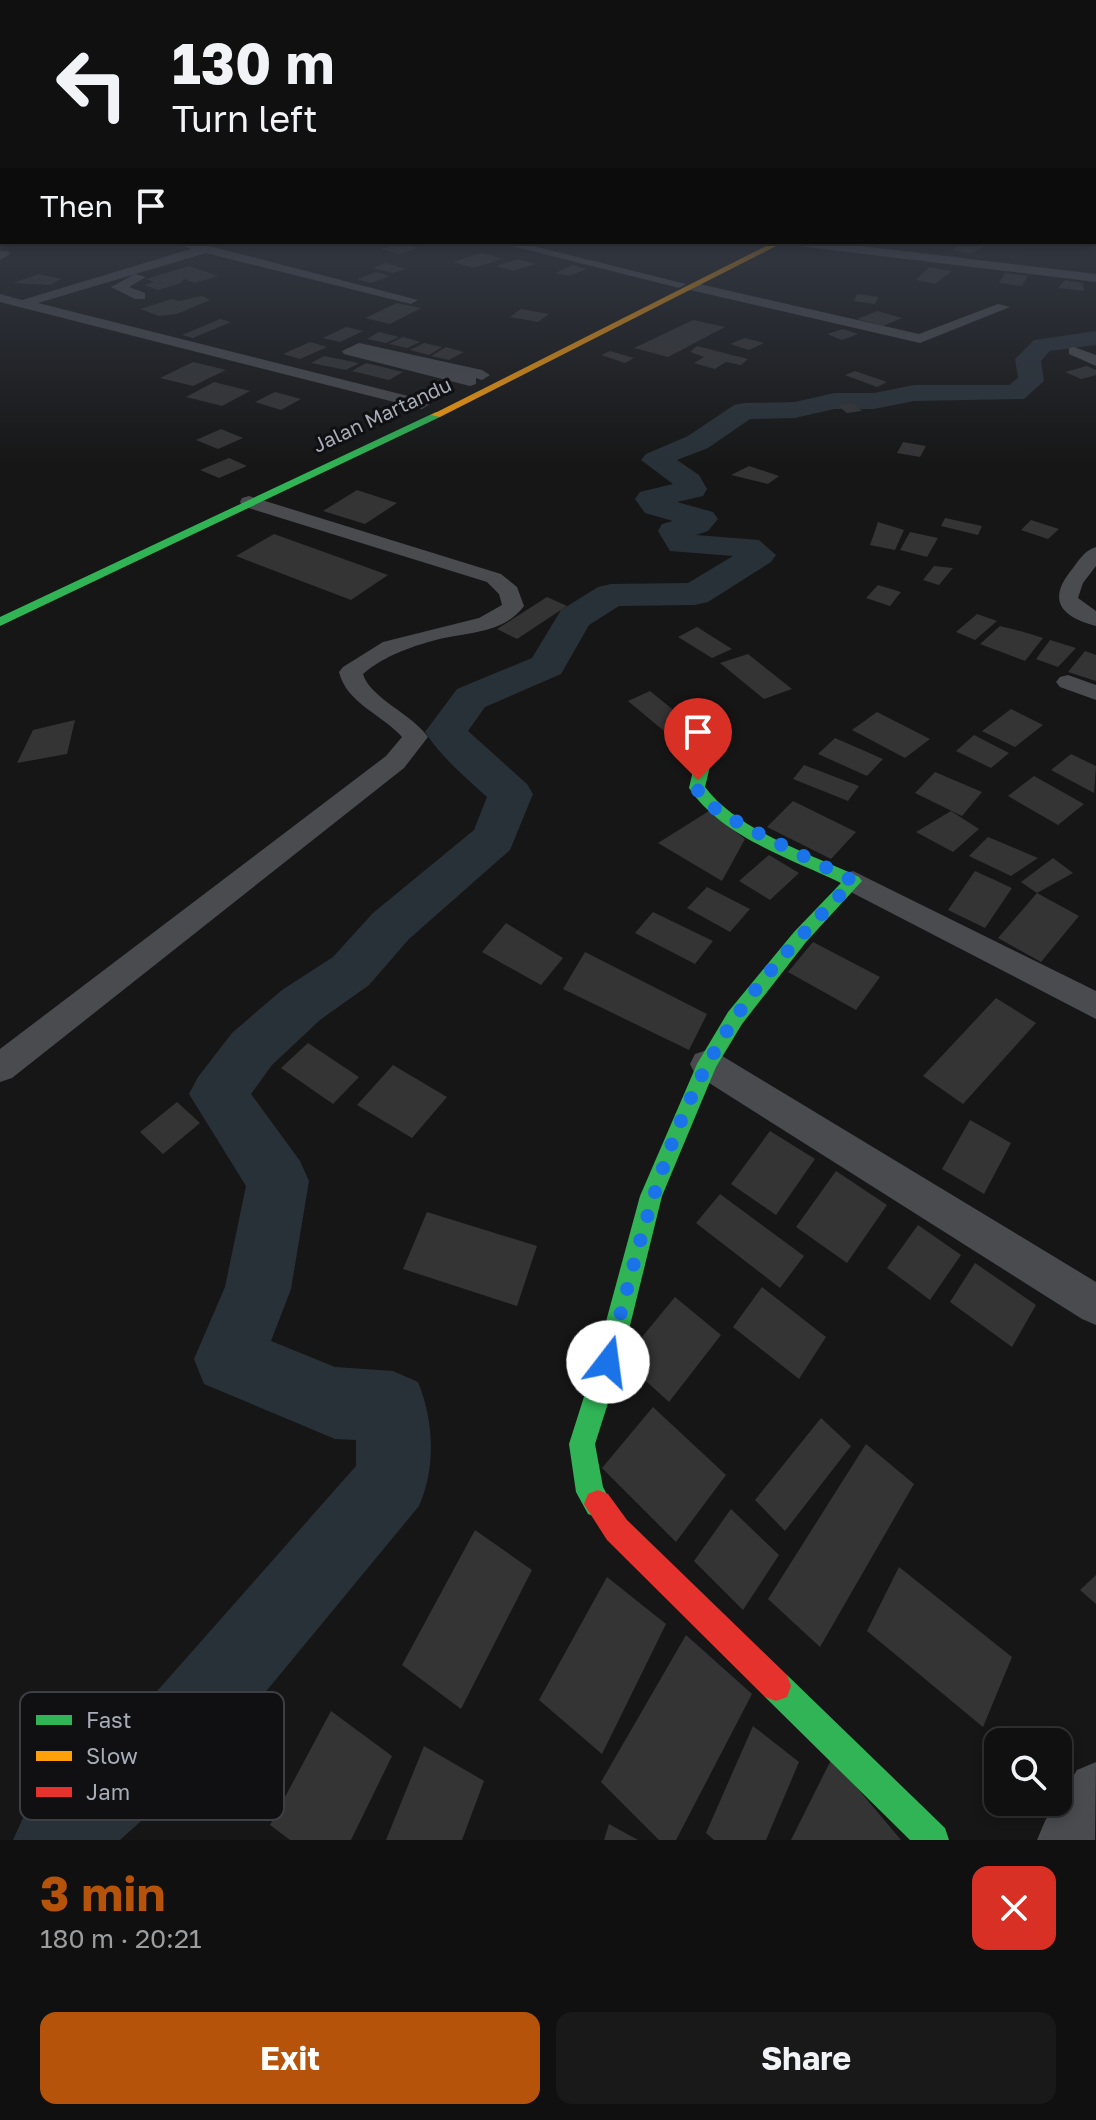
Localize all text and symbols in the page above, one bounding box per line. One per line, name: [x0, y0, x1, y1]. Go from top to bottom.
text: 130 m: [172, 29, 334, 96]
icon: left: [40, 32, 144, 136]
text: Turn left: [172, 97, 318, 140]
icon: arrive: [129, 184, 173, 228]
text: Then: [40, 188, 113, 224]
street label: Jalan Martandu: [308, 371, 455, 457]
pin: [664, 698, 732, 780]
icon: arrive: [676, 710, 720, 754]
position arrow: [566, 1320, 650, 1404]
legend: [20, 1692, 284, 1820]
text: Fast: [86, 1706, 132, 1733]
map controls: [984, 1728, 1072, 1816]
button: search: [984, 1728, 1072, 1816]
text: Slow: [86, 1742, 138, 1769]
text: Jam: [86, 1778, 130, 1805]
text: 3 min: [40, 1864, 165, 1922]
button: close: [972, 1866, 1056, 1950]
text: 180 m · 20:21: [40, 1923, 202, 1954]
button: Exit: [40, 2012, 540, 2104]
button: Share: [556, 2012, 1056, 2104]

